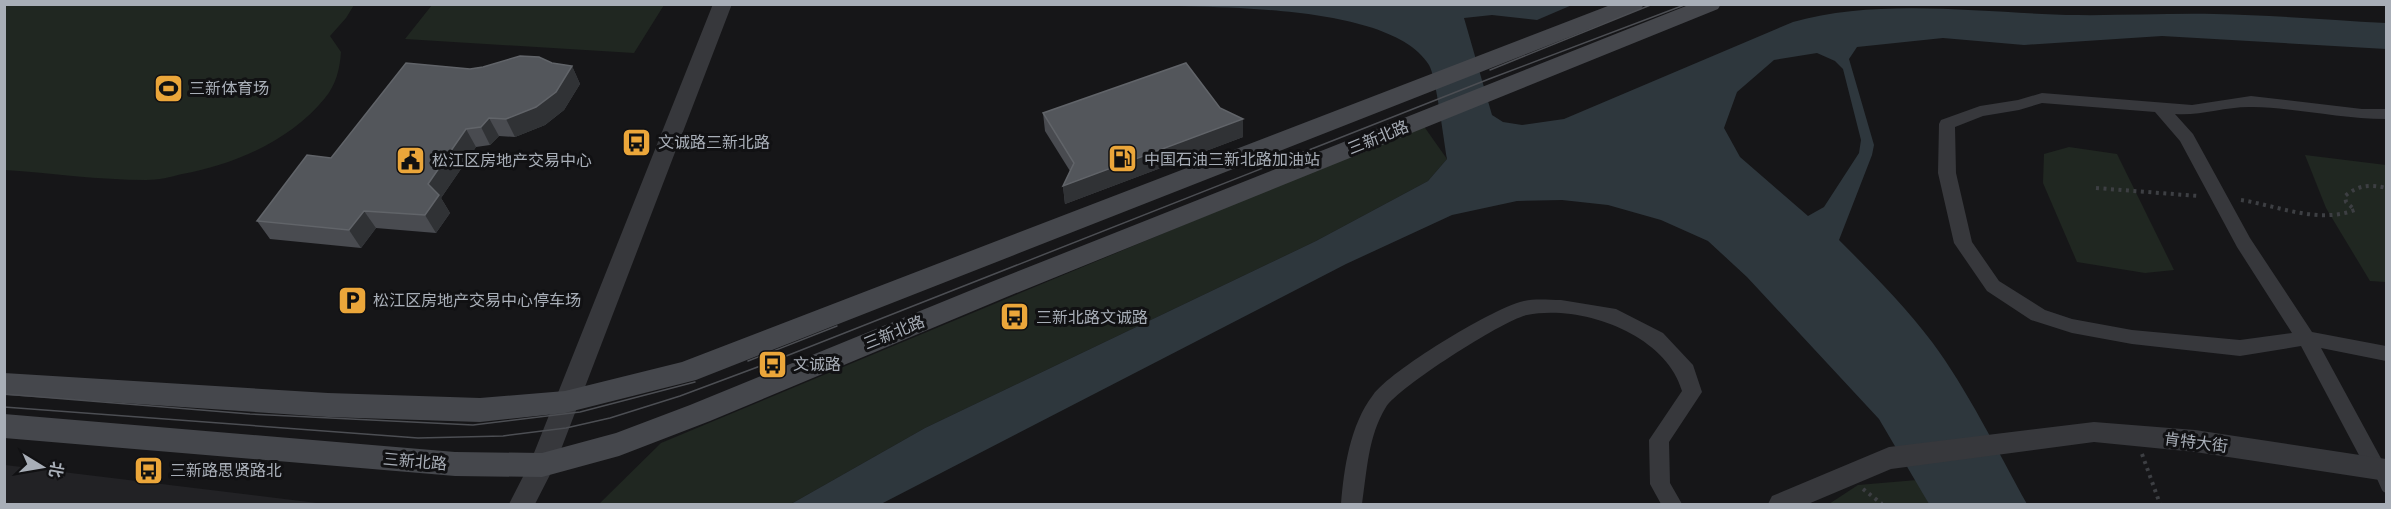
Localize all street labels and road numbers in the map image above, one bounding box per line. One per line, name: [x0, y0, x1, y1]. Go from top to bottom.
street label: 三新北路: [1345, 117, 1411, 158]
street label: 三新北路: [861, 312, 927, 353]
street label: 肯特大街: [2163, 429, 2229, 456]
street label: 三新北路: [382, 449, 448, 474]

